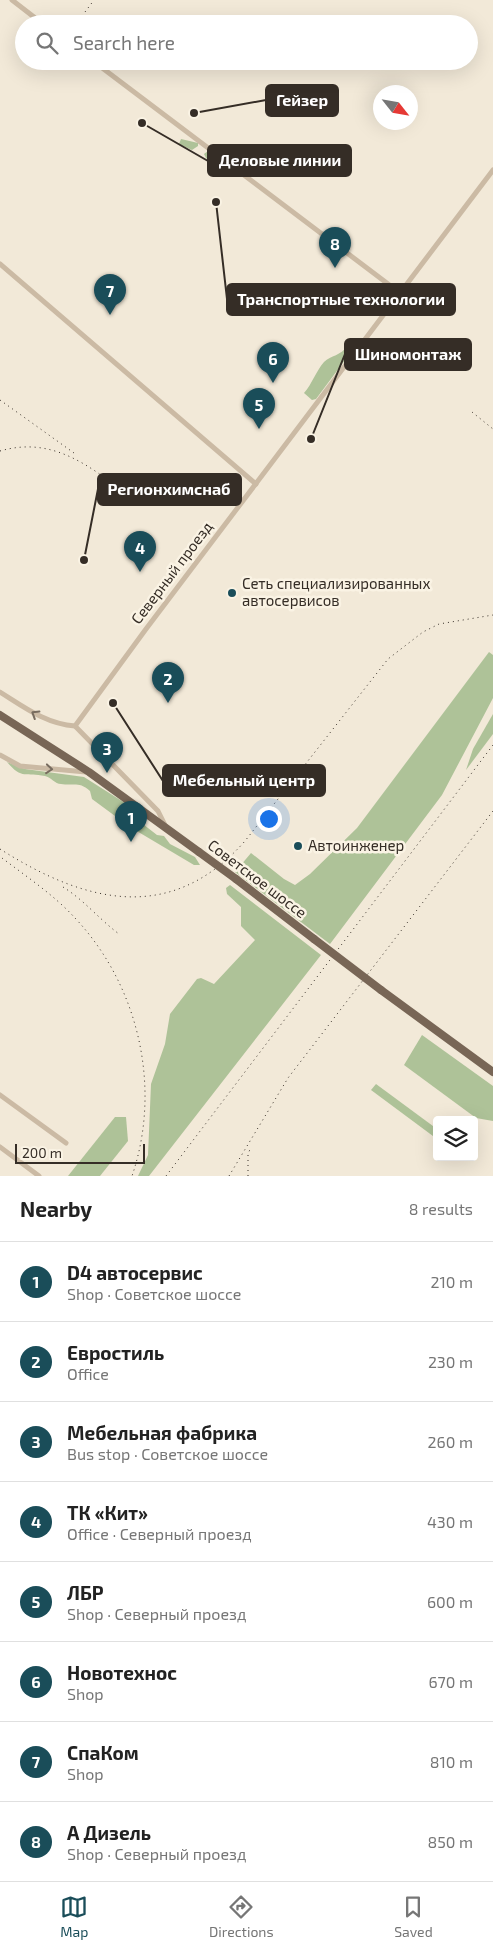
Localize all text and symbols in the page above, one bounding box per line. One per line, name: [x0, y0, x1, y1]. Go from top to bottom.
search box: [15, 15, 478, 70]
icon: search: [33, 29, 61, 57]
text: Search here: [73, 31, 175, 54]
callout: Гейзер: [266, 85, 338, 116]
north arrow: [373, 85, 418, 130]
text: Гейзер: [276, 90, 328, 109]
callout: Деловые линии: [208, 145, 351, 176]
text: Деловые линии: [219, 150, 341, 169]
pin: 8: [319, 227, 351, 268]
pin: 7: [94, 274, 126, 315]
callout: Транспортные технологии: [227, 284, 455, 315]
text: Транспортные технологии: [237, 289, 445, 308]
callout: Шиномонтаж: [345, 339, 471, 370]
pin: 6: [257, 342, 289, 383]
text: Шиномонтаж: [355, 344, 461, 363]
pin: 5: [243, 388, 275, 429]
callout: Регионхимснаб: [98, 474, 241, 505]
text: Регионхимснаб: [107, 479, 231, 498]
street label: Северный проезд: [127, 517, 216, 627]
pin: 4: [124, 531, 156, 572]
place label: Сеть специализированных автосервисов: [242, 574, 430, 609]
marker: Сеть специализированных автосервисов: [226, 587, 238, 599]
pin: 2: [152, 662, 184, 703]
one-way arrow: [32, 711, 41, 720]
pin: 3: [91, 732, 123, 773]
one-way arrow: [46, 763, 54, 774]
callout: Мебельный центр: [163, 765, 325, 796]
text: Мебельный центр: [173, 770, 315, 789]
pin: 1: [115, 801, 147, 842]
your location: [256, 806, 282, 832]
street label: Советское шоссе: [205, 835, 311, 921]
place label: Автоинженер: [308, 836, 404, 854]
marker: Автоинженер: [292, 840, 304, 852]
map controls: [433, 1116, 478, 1161]
button: layers: [433, 1116, 478, 1161]
scale bar: [15, 1141, 145, 1164]
text: 200 m: [22, 1144, 62, 1161]
text: Nearby: [20, 1196, 92, 1221]
text: 8 results: [409, 1199, 473, 1218]
text: D4 автосервис: [67, 1261, 203, 1284]
text: 1: [33, 1272, 39, 1291]
text: 210 m: [430, 1272, 473, 1291]
text: Shop · Советское шоссе: [67, 1284, 241, 1303]
text: Евростиль: [67, 1341, 164, 1364]
text: 2: [31, 1352, 41, 1371]
text: 230 m: [428, 1352, 473, 1371]
text: Office: [67, 1364, 109, 1383]
text: Мебельная фабрика: [67, 1421, 257, 1444]
text: 3: [31, 1432, 41, 1451]
text: 260 m: [428, 1432, 473, 1451]
text: Bus stop · Советское шоссе: [67, 1444, 268, 1463]
text: ТК «Кит»: [67, 1501, 148, 1524]
text: 4: [31, 1512, 41, 1531]
text: 430 m: [427, 1512, 473, 1531]
text: Office · Северный проезд: [67, 1524, 252, 1543]
text: ЛБР: [67, 1581, 104, 1604]
text: 5: [32, 1592, 40, 1611]
text: 600 m: [427, 1592, 473, 1611]
text: Shop · Северный проезд: [67, 1604, 246, 1623]
text: Новотехнос: [67, 1661, 177, 1684]
text: 6: [31, 1672, 41, 1691]
text: 670 m: [428, 1672, 473, 1691]
text: Shop: [67, 1684, 104, 1703]
text: СпаКом: [67, 1741, 139, 1764]
text: 7: [32, 1752, 40, 1771]
text: 810 m: [430, 1752, 473, 1771]
text: Shop: [67, 1764, 104, 1783]
text: А Дизель: [67, 1821, 151, 1844]
text: 8: [31, 1832, 41, 1851]
text: 850 m: [427, 1832, 473, 1851]
text: Shop · Северный проезд: [67, 1844, 246, 1863]
tab: Map: [60, 1893, 88, 1940]
tab: Directions: [209, 1893, 274, 1940]
tab: Saved: [394, 1893, 433, 1940]

